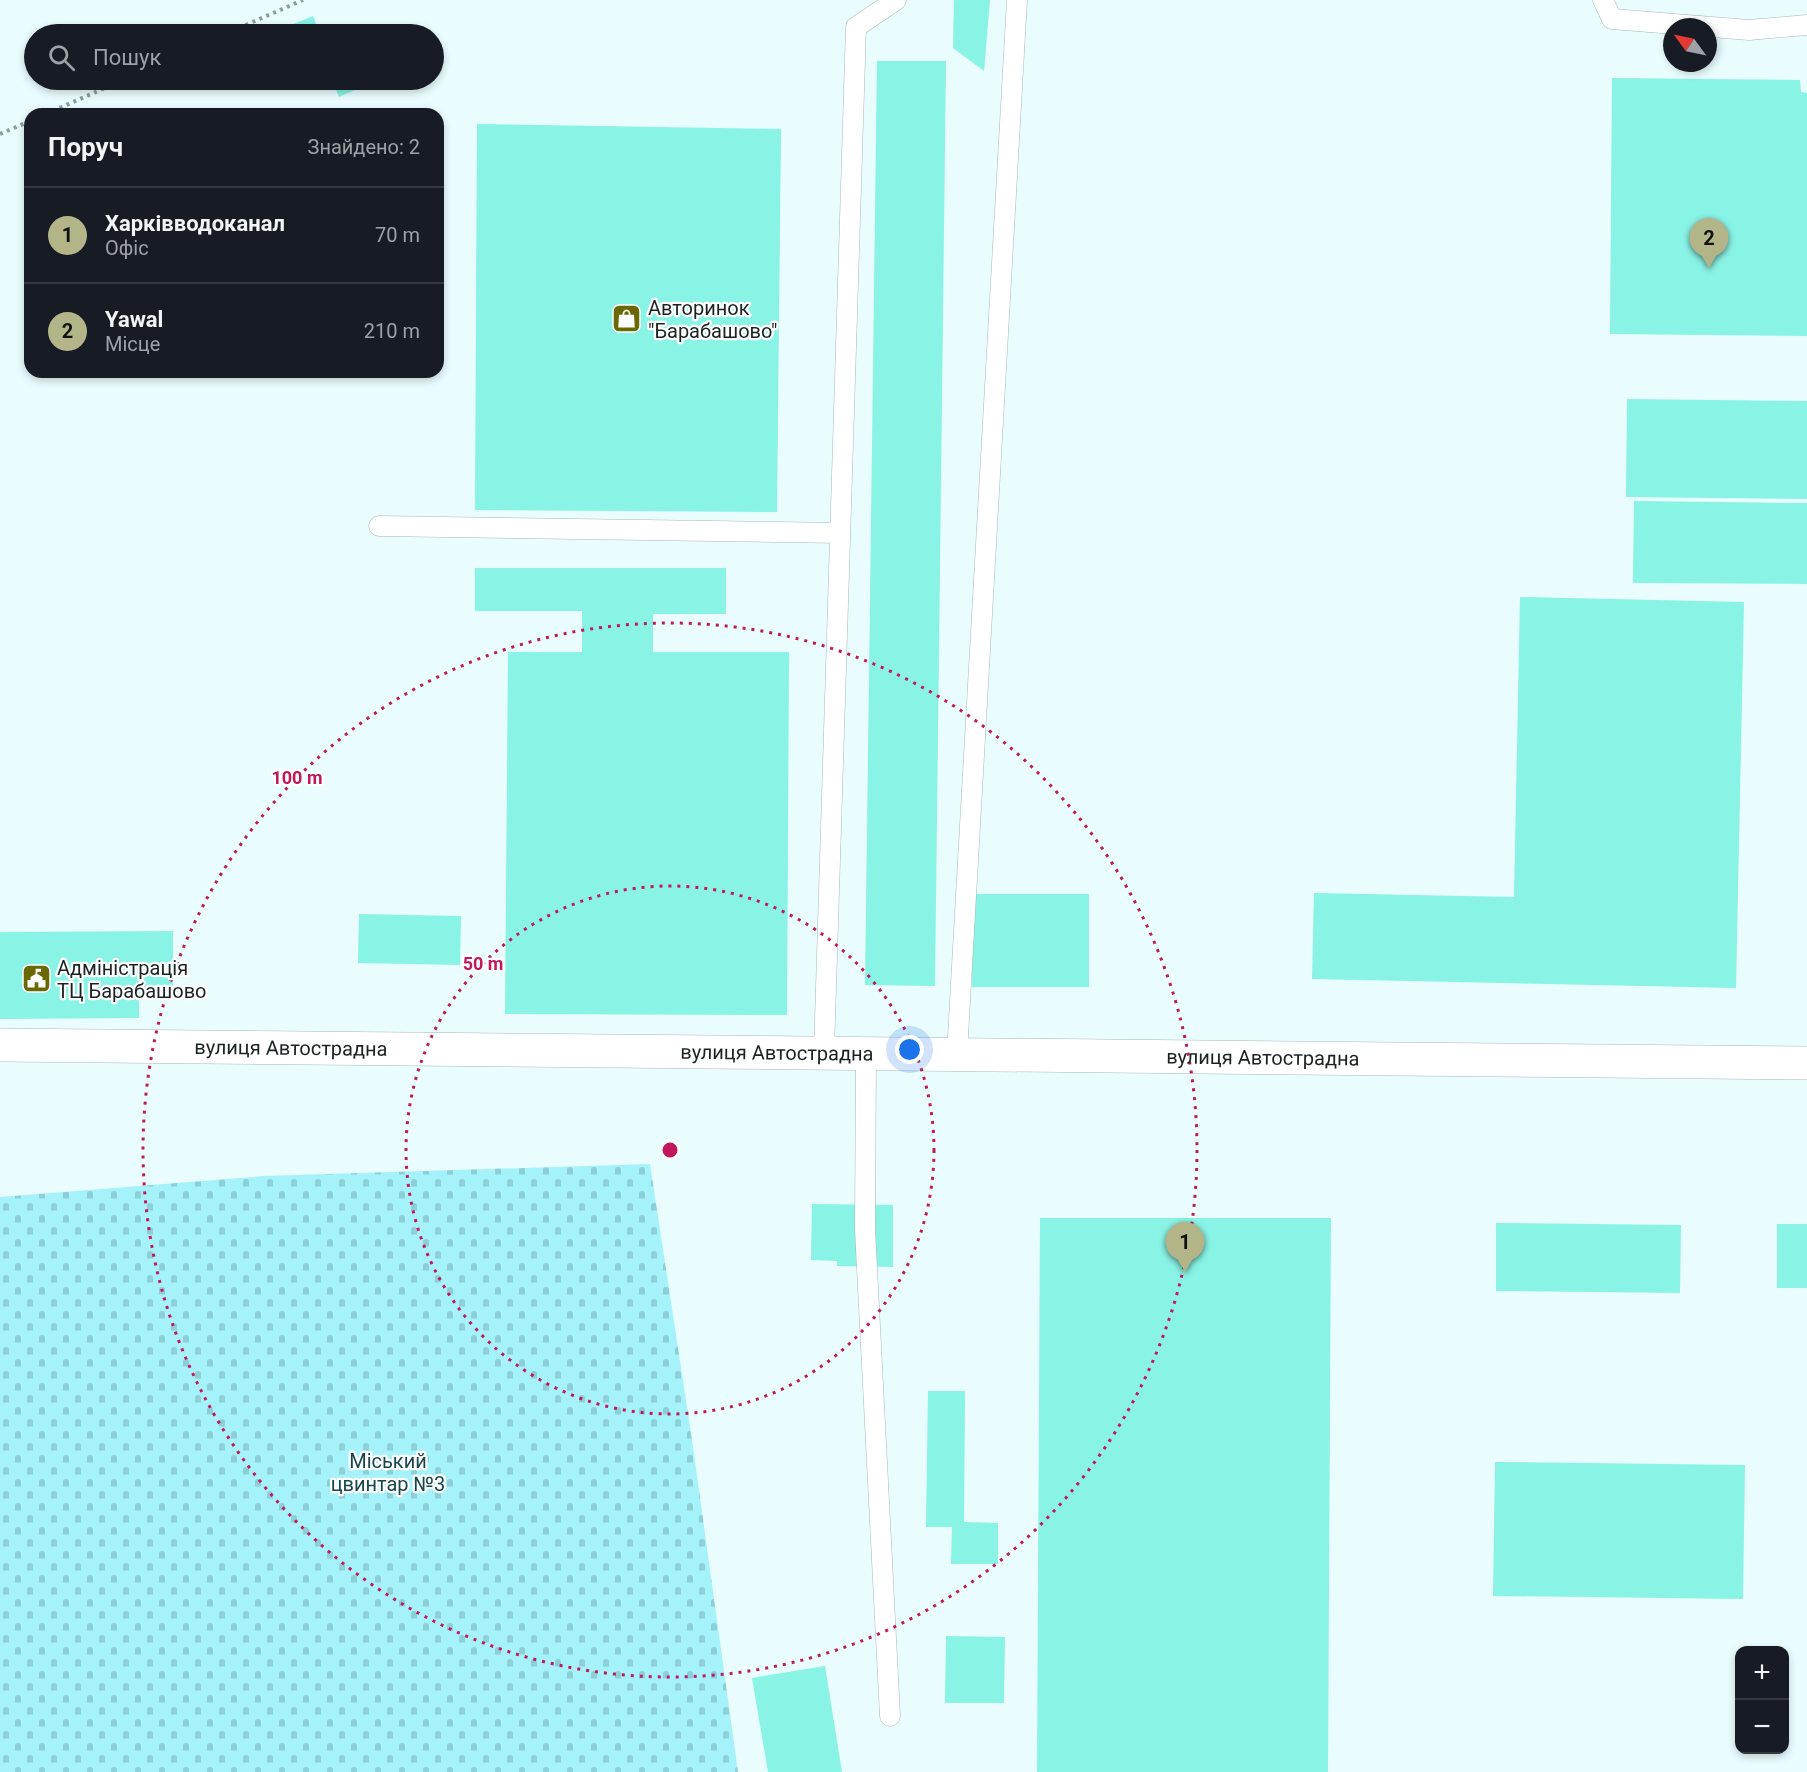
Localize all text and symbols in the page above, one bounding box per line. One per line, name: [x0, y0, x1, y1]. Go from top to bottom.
north arrow: [1663, 18, 1717, 72]
search box: [24, 24, 444, 90]
icon: search: [45, 41, 78, 74]
text: Пошук: [93, 45, 161, 70]
text: Поруч: [48, 132, 123, 162]
text: Знайдено: 2: [308, 135, 420, 159]
text: Харківводоканал: [105, 211, 285, 236]
pin: 2: [1690, 218, 1728, 268]
text: 1: [62, 223, 73, 247]
text: 70 m: [375, 223, 420, 247]
text: Офіс: [105, 236, 149, 260]
place label: Авторинок "Барабашово": [648, 296, 777, 343]
shop icon: Авторинок "Барабашово": [611, 303, 643, 335]
text: Yawal: [105, 307, 163, 332]
text: 2: [62, 319, 73, 343]
text: 210 m: [364, 319, 420, 343]
text: Місце: [105, 332, 160, 356]
text: 100 m: [271, 767, 323, 788]
text: 50 m: [463, 953, 503, 974]
place label: Адміністрація ТЦ Барабашово: [57, 956, 207, 1003]
public building icon: Адміністрація ТЦ Барабашово: [20, 963, 52, 995]
street label: вулиця Автострадна: [194, 1035, 388, 1061]
your location: [895, 1035, 924, 1064]
street label: вулиця Автострадна: [680, 1040, 874, 1066]
street label: вулиця Автострадна: [1166, 1045, 1360, 1071]
centre of rings: [660, 1140, 680, 1160]
pin: 1: [1166, 1222, 1204, 1272]
park label: Міський цвинтар №3: [331, 1449, 445, 1496]
map controls: [1735, 1646, 1789, 1754]
button: +: [1735, 1646, 1789, 1700]
button: −: [1735, 1700, 1789, 1754]

